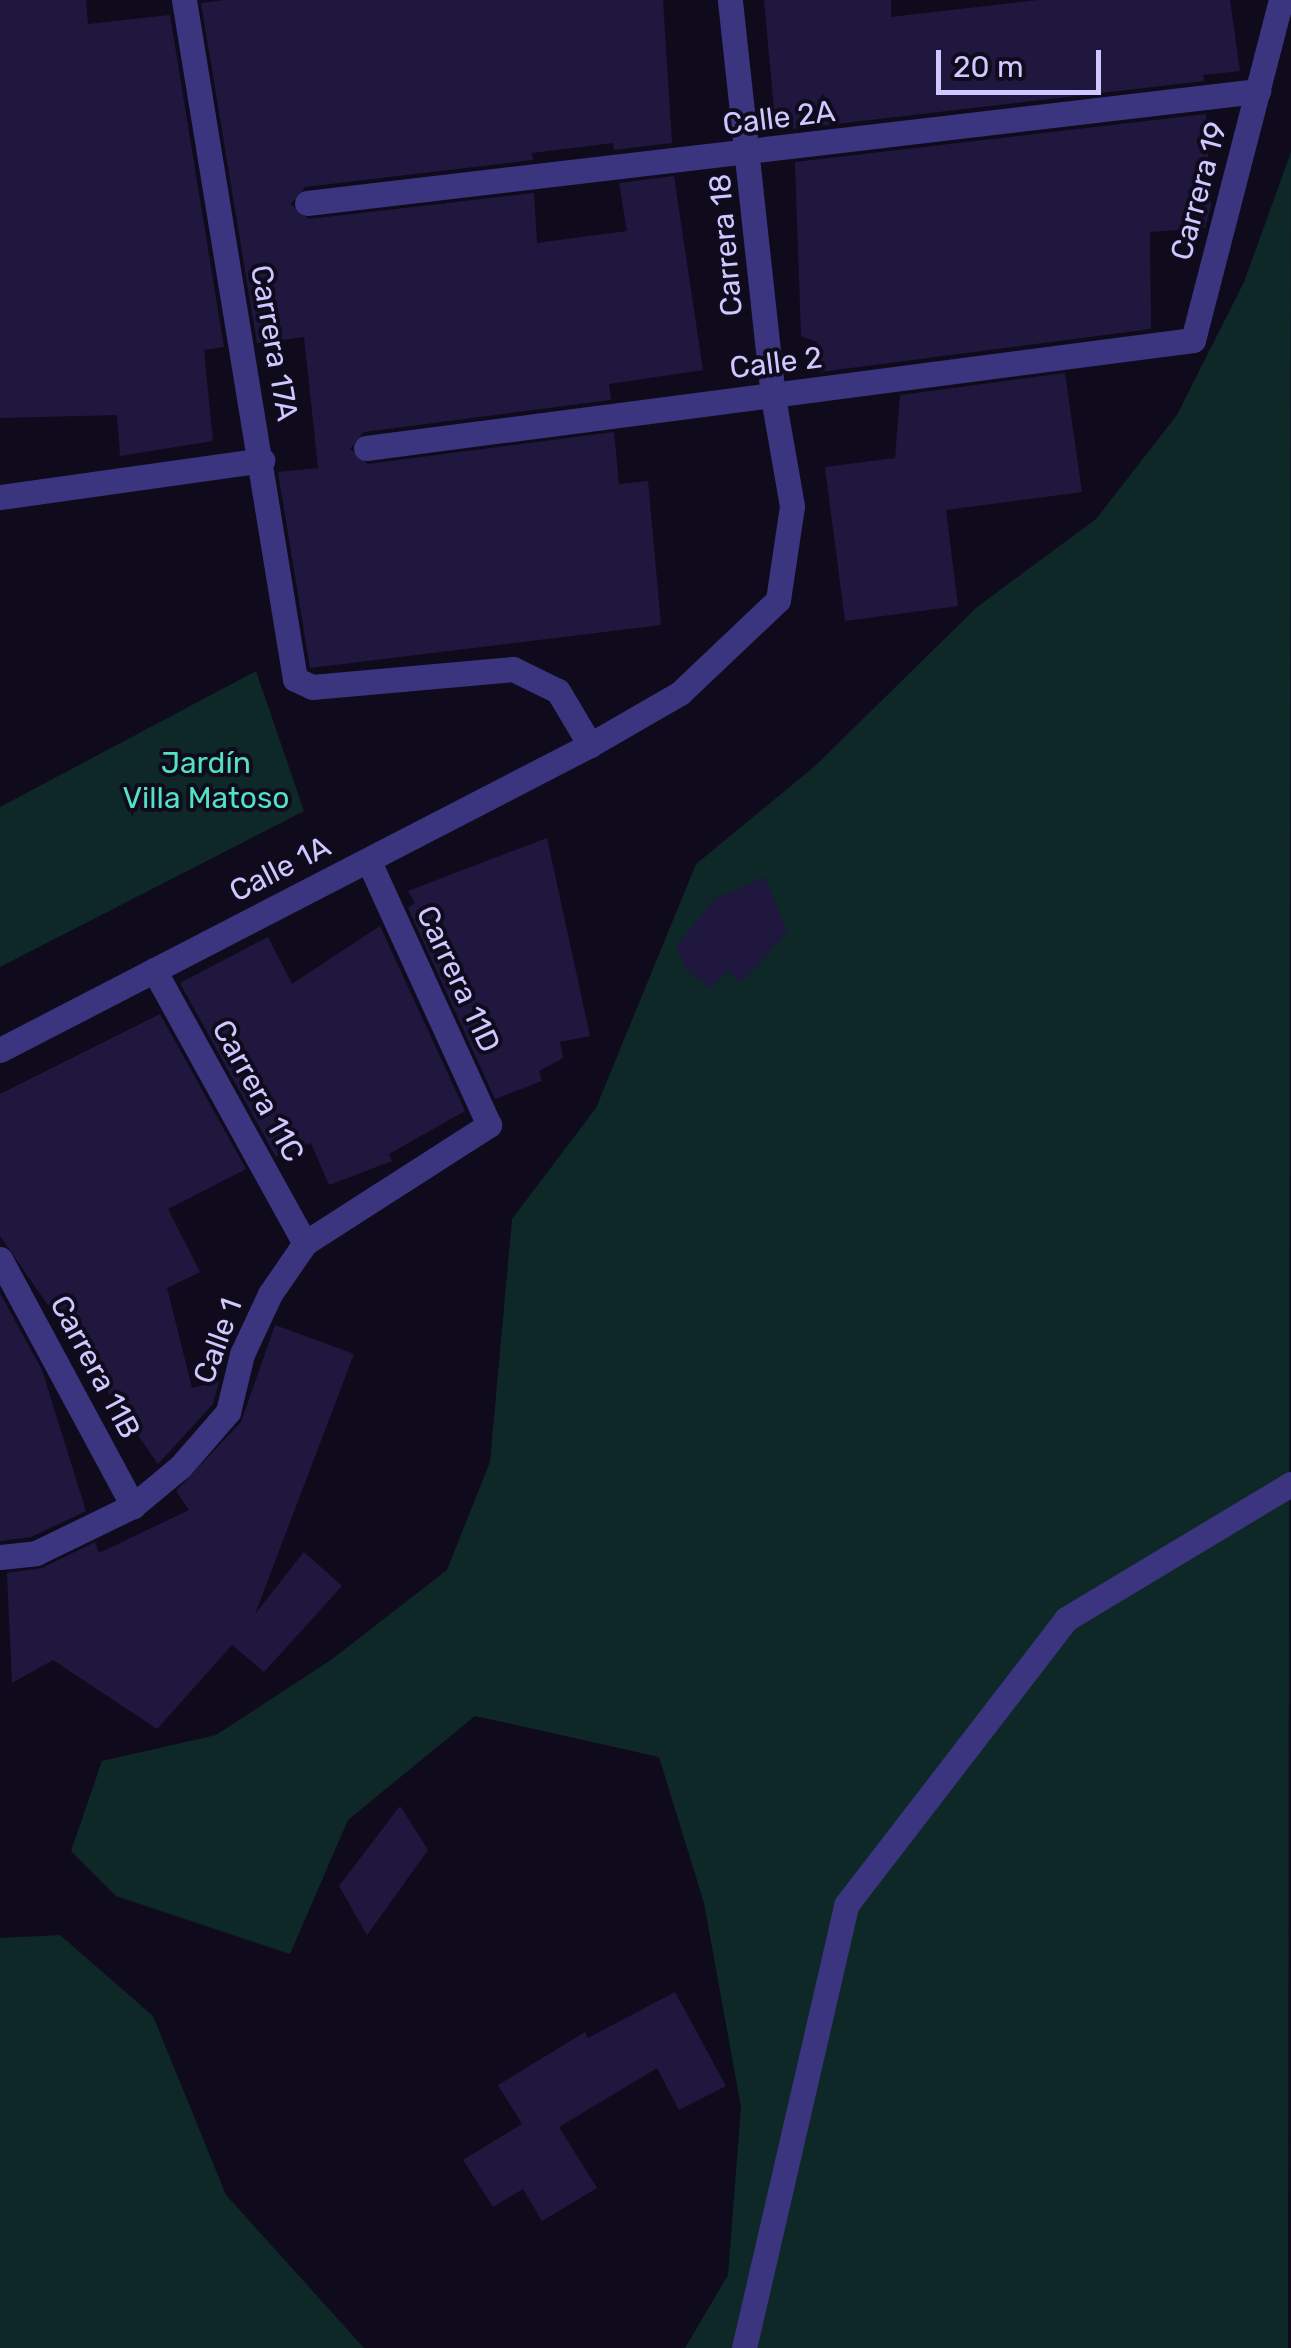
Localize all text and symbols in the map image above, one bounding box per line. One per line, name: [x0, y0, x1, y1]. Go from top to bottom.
scale bar: [941, 30, 1106, 92]
text: 20 m: [953, 49, 1024, 85]
street label: Calle 2A: [721, 93, 837, 143]
street label: Carrera 19: [1163, 118, 1235, 264]
street label: Carrera 18: [702, 172, 750, 318]
street label: Carrera 17A: [243, 262, 305, 424]
street label: Calle 2: [728, 339, 824, 387]
park label: Jardín Villa Matoso: [122, 745, 290, 816]
street label: Calle 1A: [224, 828, 336, 910]
street label: Carrera 11D: [408, 900, 508, 1058]
street label: Carrera 11C: [204, 1014, 312, 1168]
street label: Carrera 11B: [42, 1289, 148, 1445]
street label: Calle 1: [186, 1293, 250, 1389]

